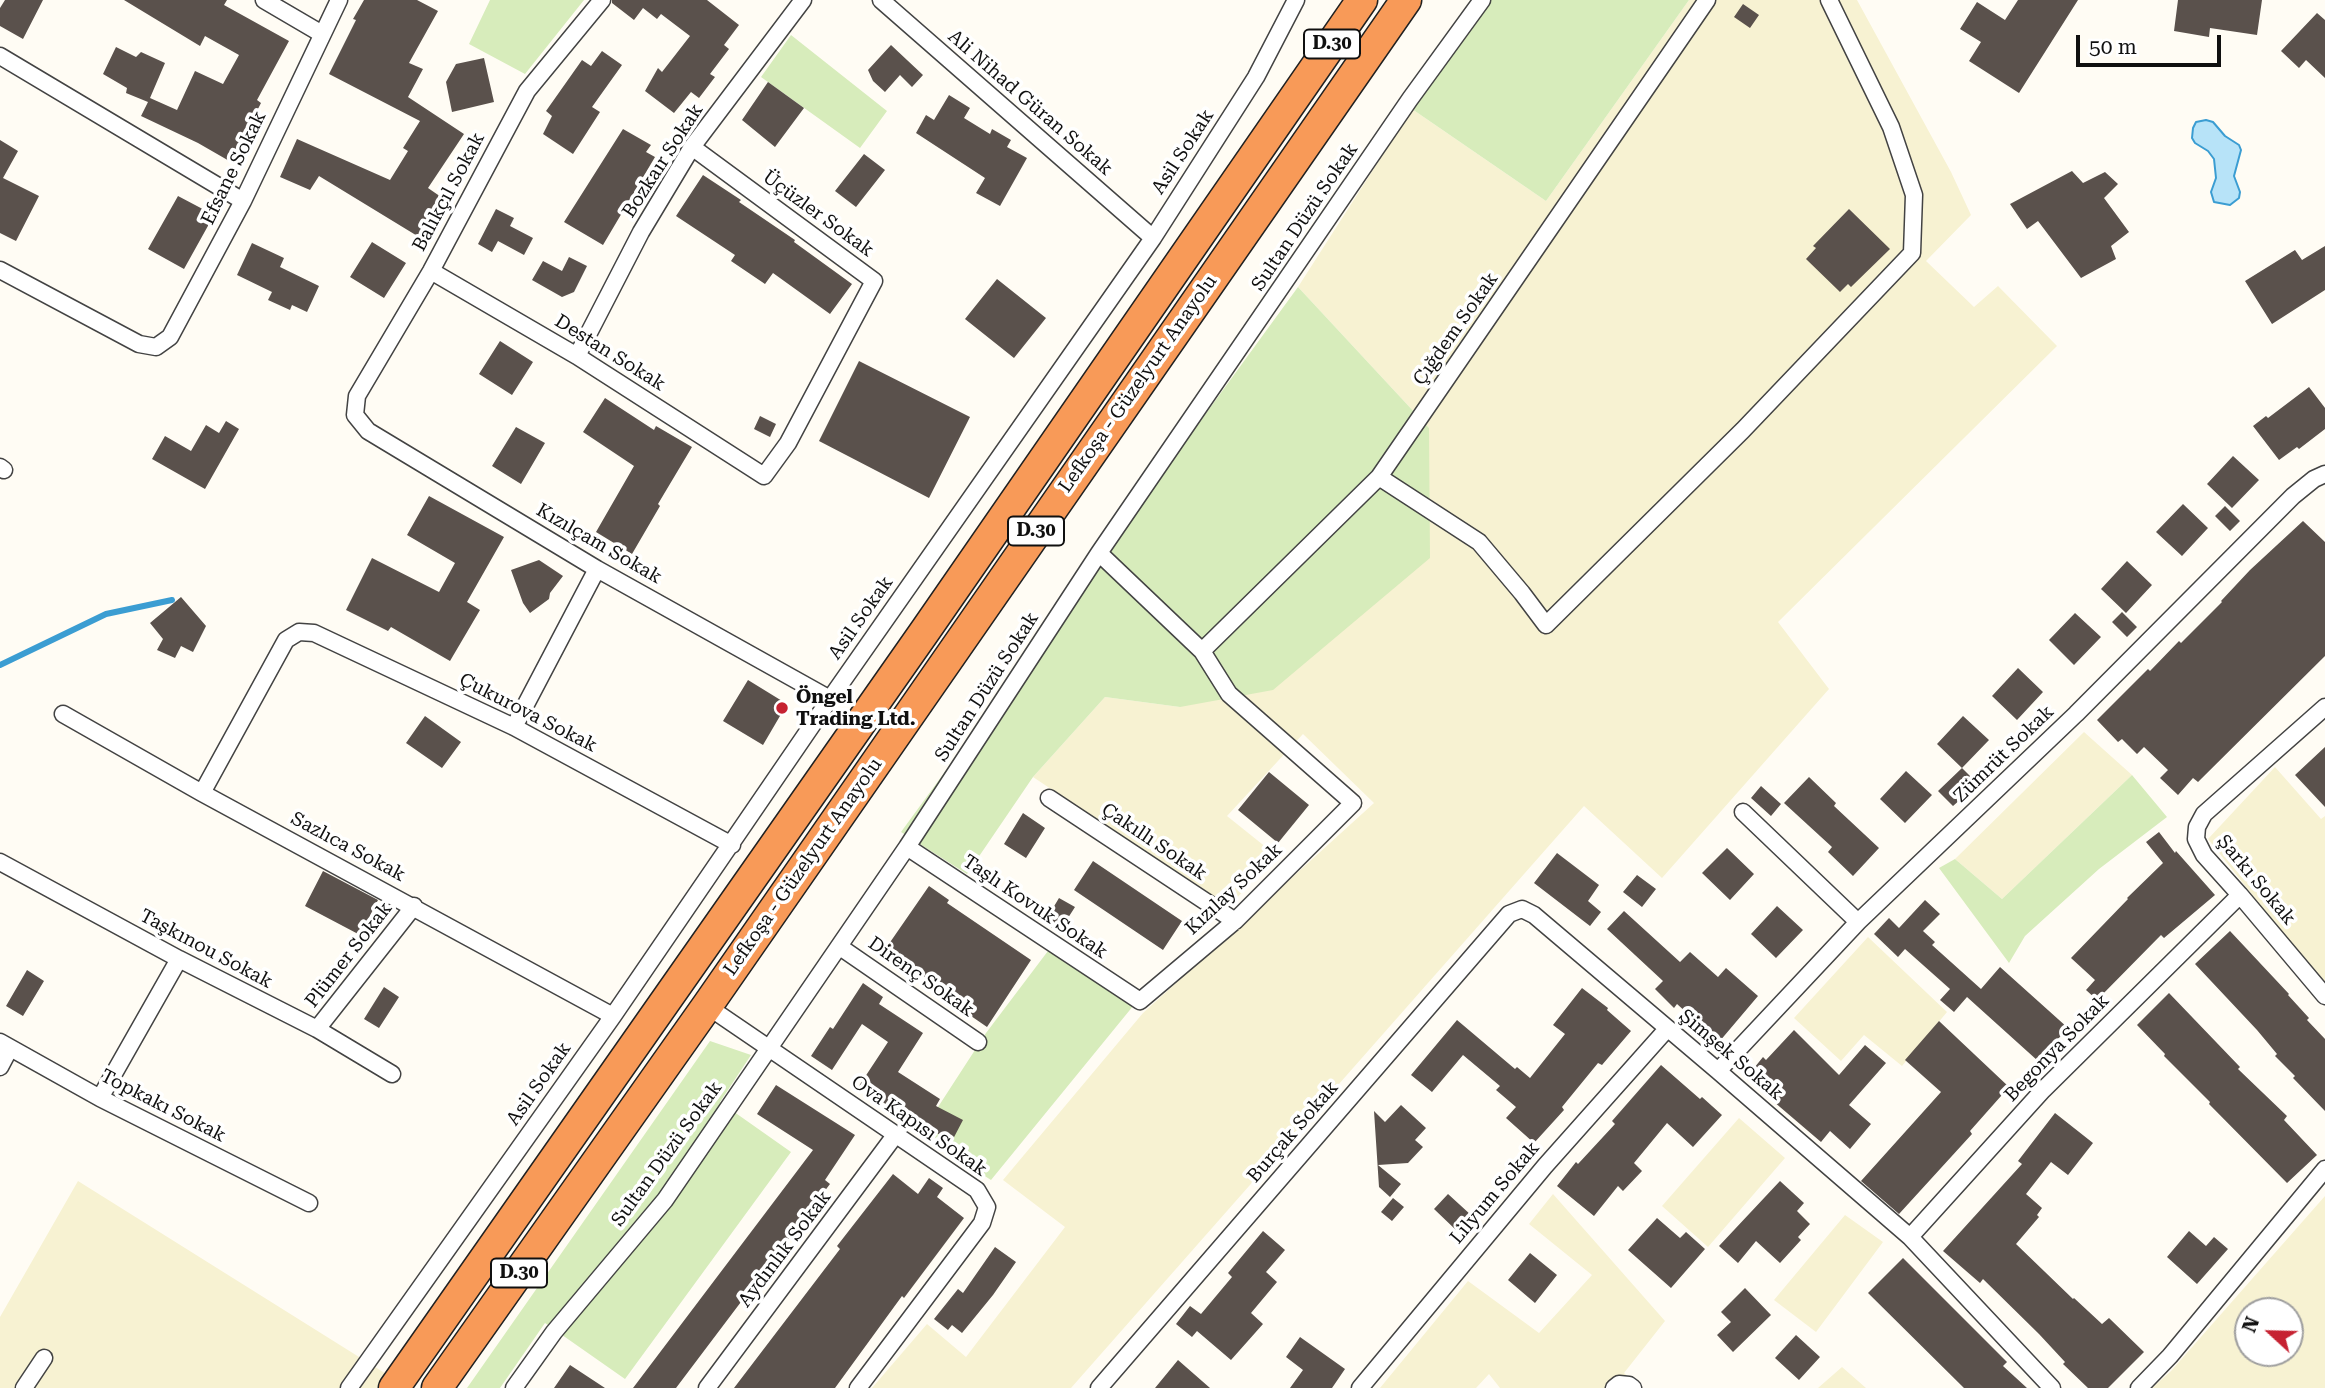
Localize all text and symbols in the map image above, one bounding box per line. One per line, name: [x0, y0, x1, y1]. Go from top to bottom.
scale bar: [2080, 21, 2225, 65]
street label: Ali Nihad Güran Sokak: [943, 25, 1117, 181]
road number: D.30: [1304, 29, 1360, 58]
text: 50 m: [2089, 35, 2137, 59]
street label: Bozkaır Sokak: [618, 100, 708, 222]
street label: Asil Sokak: [1147, 105, 1219, 199]
street label: Efsane Sokak: [197, 107, 271, 229]
street label: Balıkçıl Sokak: [408, 129, 490, 255]
street label: Sultan Düzü Sokak: [1247, 139, 1363, 295]
street label: Üçüzler Sokak: [758, 166, 878, 262]
street label: Çığdem Sokak: [1409, 268, 1503, 390]
street label: Lefkoşa - Güzelyurt Anayolu: [1054, 271, 1222, 497]
street label: Destan Sokak: [550, 310, 670, 396]
street label: Kızılçam Sokak: [532, 499, 666, 589]
road number: D.30: [1008, 516, 1064, 546]
street label: Asil Sokak: [824, 572, 898, 664]
street label: Sultan Düzü Sokak: [930, 608, 1044, 766]
street label: Çukurova Sokak: [455, 668, 601, 758]
place label: Öngel Trading Ltd.: [796, 686, 916, 730]
marker: Öngel Trading Ltd.: [774, 700, 790, 716]
street label: Zümrüt Sokak: [1949, 701, 2059, 807]
street label: Lefkoşa - Güzelyurt Anayolu: [719, 754, 887, 980]
street label: Çakıllı Sokak: [1097, 798, 1211, 886]
street label: Sazlıca Sokak: [287, 807, 409, 887]
street label: Şarkı Sokak: [2212, 830, 2300, 930]
street label: Kızılay Sokak: [1181, 838, 1287, 940]
street label: Taşlı Kovuk Sokak: [958, 850, 1112, 964]
street label: Plümer Sokak: [301, 898, 397, 1012]
street label: Taşkınou Sokak: [136, 904, 276, 994]
street label: Direnç Sokak: [864, 932, 978, 1022]
street label: Begonya Sokak: [2000, 989, 2114, 1107]
street label: Şimşek Sokak: [1674, 1005, 1788, 1105]
street label: Asil Sokak: [502, 1038, 576, 1130]
street label: Topkakı Sokak: [96, 1065, 230, 1147]
street label: Ova Kapısı Sokak: [847, 1071, 991, 1181]
street label: Burçak Sokak: [1243, 1076, 1343, 1188]
street label: Sultan Düzü Sokak: [607, 1077, 727, 1231]
street label: Lilyum Sokak: [1446, 1137, 1544, 1249]
street label: Aydınlık Sokak: [734, 1186, 836, 1312]
road number: D.30: [491, 1258, 547, 1288]
north arrow: [2234, 1297, 2304, 1367]
text: N: [2238, 1314, 2264, 1336]

